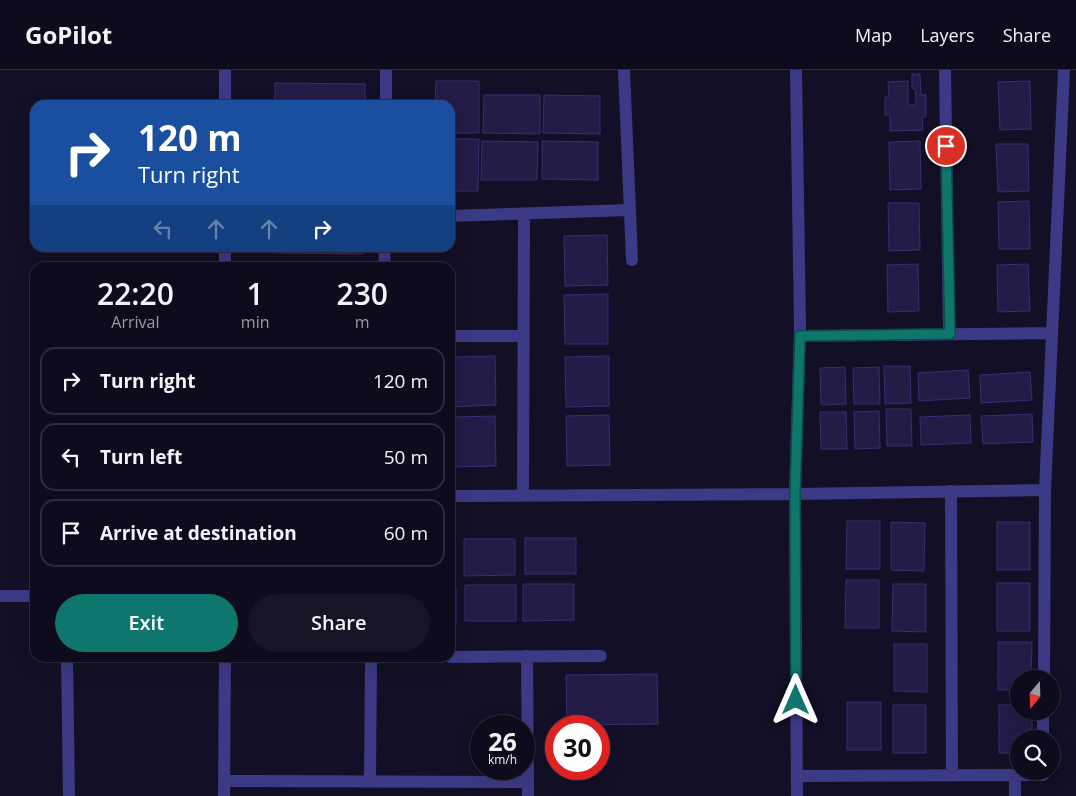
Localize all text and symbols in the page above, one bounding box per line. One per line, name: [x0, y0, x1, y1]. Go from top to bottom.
text: GoPilot: [25, 18, 112, 51]
text: Map: [855, 23, 892, 47]
text: Layers: [920, 23, 975, 47]
text: Share: [1003, 23, 1051, 47]
text: 120 m: [138, 114, 242, 161]
icon: right: [55, 120, 120, 185]
pin: [925, 125, 967, 167]
icon: arrive: [932, 132, 960, 160]
text: Turn right: [138, 159, 240, 189]
icon: left: [149, 215, 177, 243]
icon: ahead: [202, 215, 230, 243]
icon: ahead: [255, 215, 283, 243]
icon: right: [308, 215, 336, 243]
text: 22:20: [97, 273, 174, 314]
text: 1: [247, 273, 264, 314]
text: 230: [337, 273, 388, 314]
text: Arrival: [111, 311, 160, 333]
text: min: [241, 311, 270, 333]
text: m: [355, 311, 370, 333]
icon: right: [57, 367, 85, 395]
text: Turn right: [100, 368, 195, 394]
text: 120 m: [373, 368, 428, 394]
icon: left: [57, 443, 85, 471]
text: Turn left: [100, 444, 182, 470]
text: 50 m: [384, 444, 428, 470]
icon: arrive: [57, 519, 85, 547]
text: Arrive at destination: [100, 520, 297, 546]
text: 60 m: [384, 520, 428, 546]
button: Exit: [55, 594, 238, 652]
button: Share: [248, 594, 430, 652]
north arrow: [1010, 670, 1060, 720]
map controls: [1010, 670, 1060, 780]
position arrow: [769, 673, 821, 725]
speed limit sign: 30: [545, 715, 610, 780]
text: 26: [488, 724, 517, 758]
button: search: [1010, 730, 1060, 780]
text: km/h: [488, 751, 517, 768]

